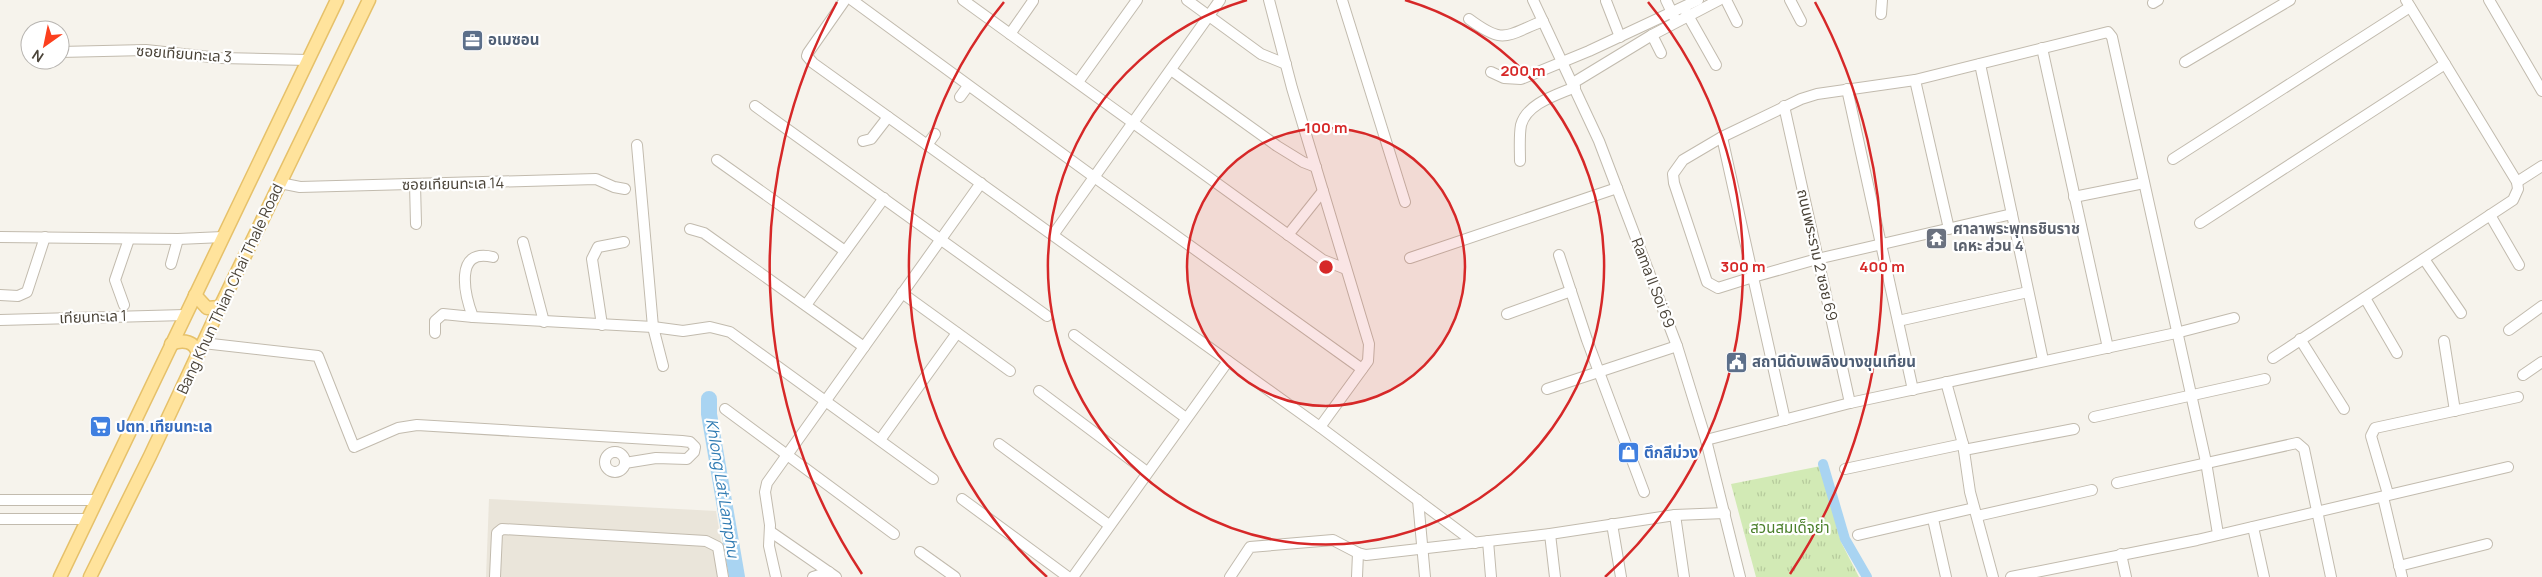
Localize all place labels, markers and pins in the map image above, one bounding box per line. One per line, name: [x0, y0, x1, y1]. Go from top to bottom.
office icon: อเมซอน: [460, 28, 484, 52]
place label: อเมซอน: [488, 29, 539, 50]
place label: ศาลาพระพุทธชินราช เคหะ ส่วน 4: [1953, 218, 2080, 256]
temple icon: ศาลาพระพุทธชินราช เคหะ ส่วน 4: [1925, 226, 1949, 250]
centre of rings: [1317, 258, 1335, 276]
public building icon: สถานีดับเพลิงบางขุนเทียน: [1724, 350, 1748, 374]
place label: สถานีดับเพลิงบางขุนเทียน: [1752, 351, 1916, 372]
supermarket icon: ปตท.เทียนทะเล: [88, 415, 112, 439]
place label: ปตท.เทียนทะเล: [116, 416, 212, 437]
shop icon: ตึกสีม่วง: [1616, 441, 1640, 465]
place label: ตึกสีม่วง: [1644, 442, 1698, 463]

